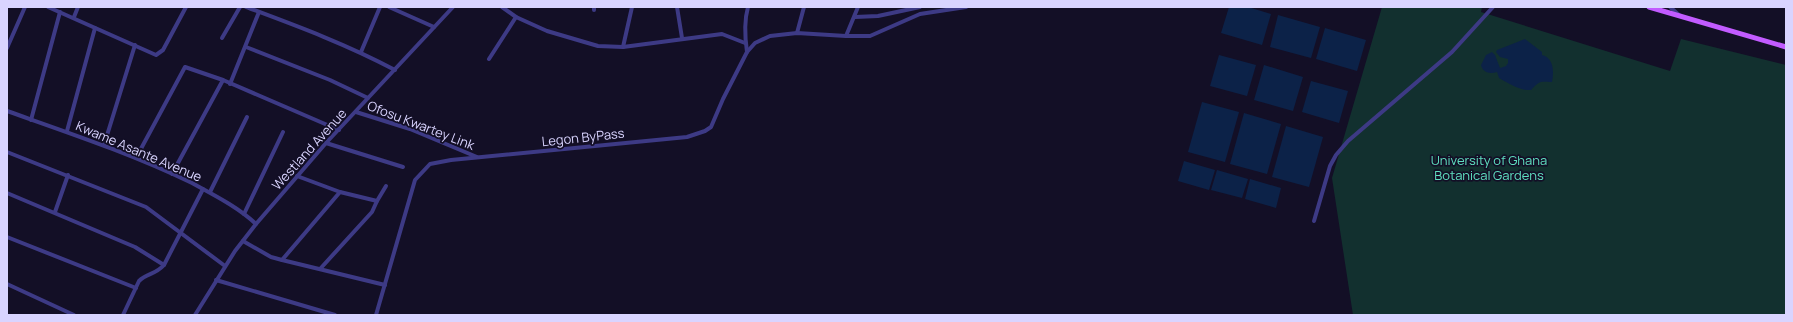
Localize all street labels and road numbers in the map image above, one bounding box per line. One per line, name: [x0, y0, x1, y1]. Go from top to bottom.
street label: Ofosu Kwartey Link: [365, 96, 478, 154]
street label: Westland Avenue: [268, 104, 351, 194]
street label: Kwame Asante Avenue: [73, 116, 205, 186]
street label: Legon ByPass: [541, 124, 625, 150]

